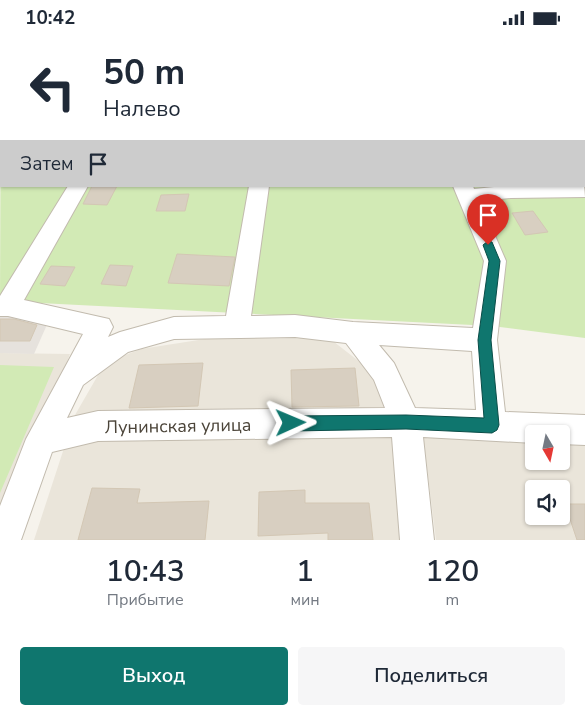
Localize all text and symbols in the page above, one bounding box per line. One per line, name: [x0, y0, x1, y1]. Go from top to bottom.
text: 10:42: [25, 5, 75, 31]
text: 50 m: [103, 49, 185, 96]
icon: left: [20, 55, 85, 120]
text: Налево: [103, 94, 181, 124]
icon: arrive: [84, 150, 112, 178]
text: Затем: [20, 151, 74, 177]
pin: [467, 194, 509, 245]
icon: arrive: [474, 201, 502, 229]
position arrow: [264, 396, 316, 448]
street label: Лунинская улица: [104, 413, 252, 439]
north arrow: [525, 425, 570, 470]
map controls: [525, 425, 570, 525]
button: sound: [525, 480, 570, 525]
text: 10:43: [106, 551, 185, 592]
text: 1: [296, 551, 314, 592]
text: 120: [425, 551, 479, 592]
text: Прибытие: [107, 589, 184, 611]
text: мин: [290, 589, 320, 611]
text: m: [445, 589, 459, 611]
button: Выход: [20, 647, 288, 705]
button: Поделиться: [298, 647, 565, 705]

